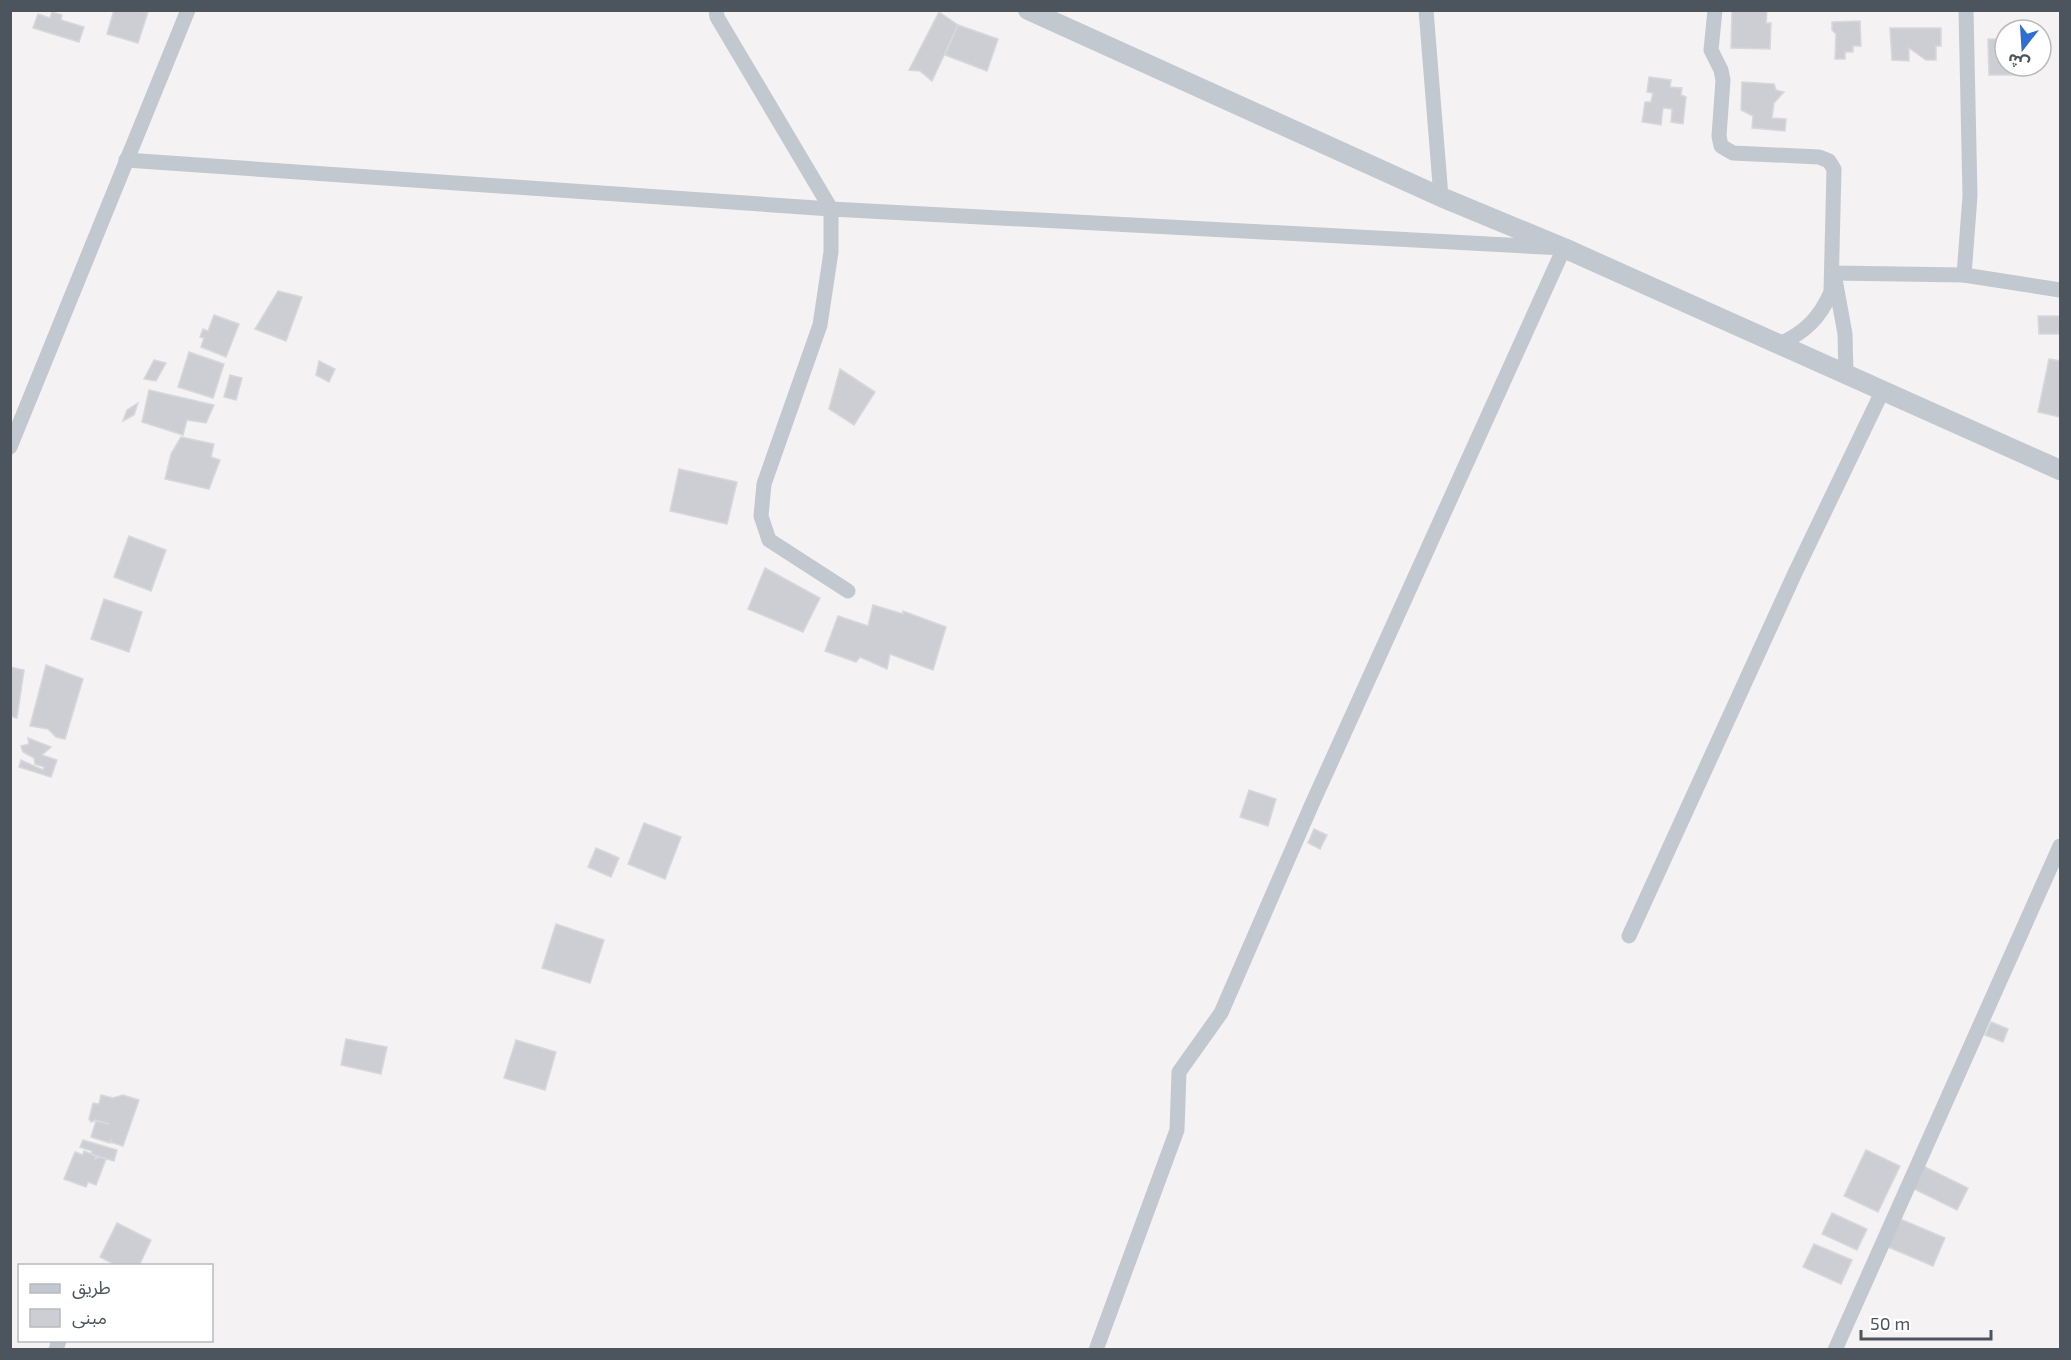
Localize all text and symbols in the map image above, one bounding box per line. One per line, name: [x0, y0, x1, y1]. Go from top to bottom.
north arrow: [1993, 18, 2053, 78]
text: ش: [2005, 50, 2032, 75]
legend: [18, 1264, 213, 1342]
text: طريق: [72, 1276, 111, 1299]
scale bar: [1861, 1303, 1992, 1341]
text: مبنى: [72, 1306, 107, 1329]
text: 50 m: [1870, 1312, 1910, 1334]

